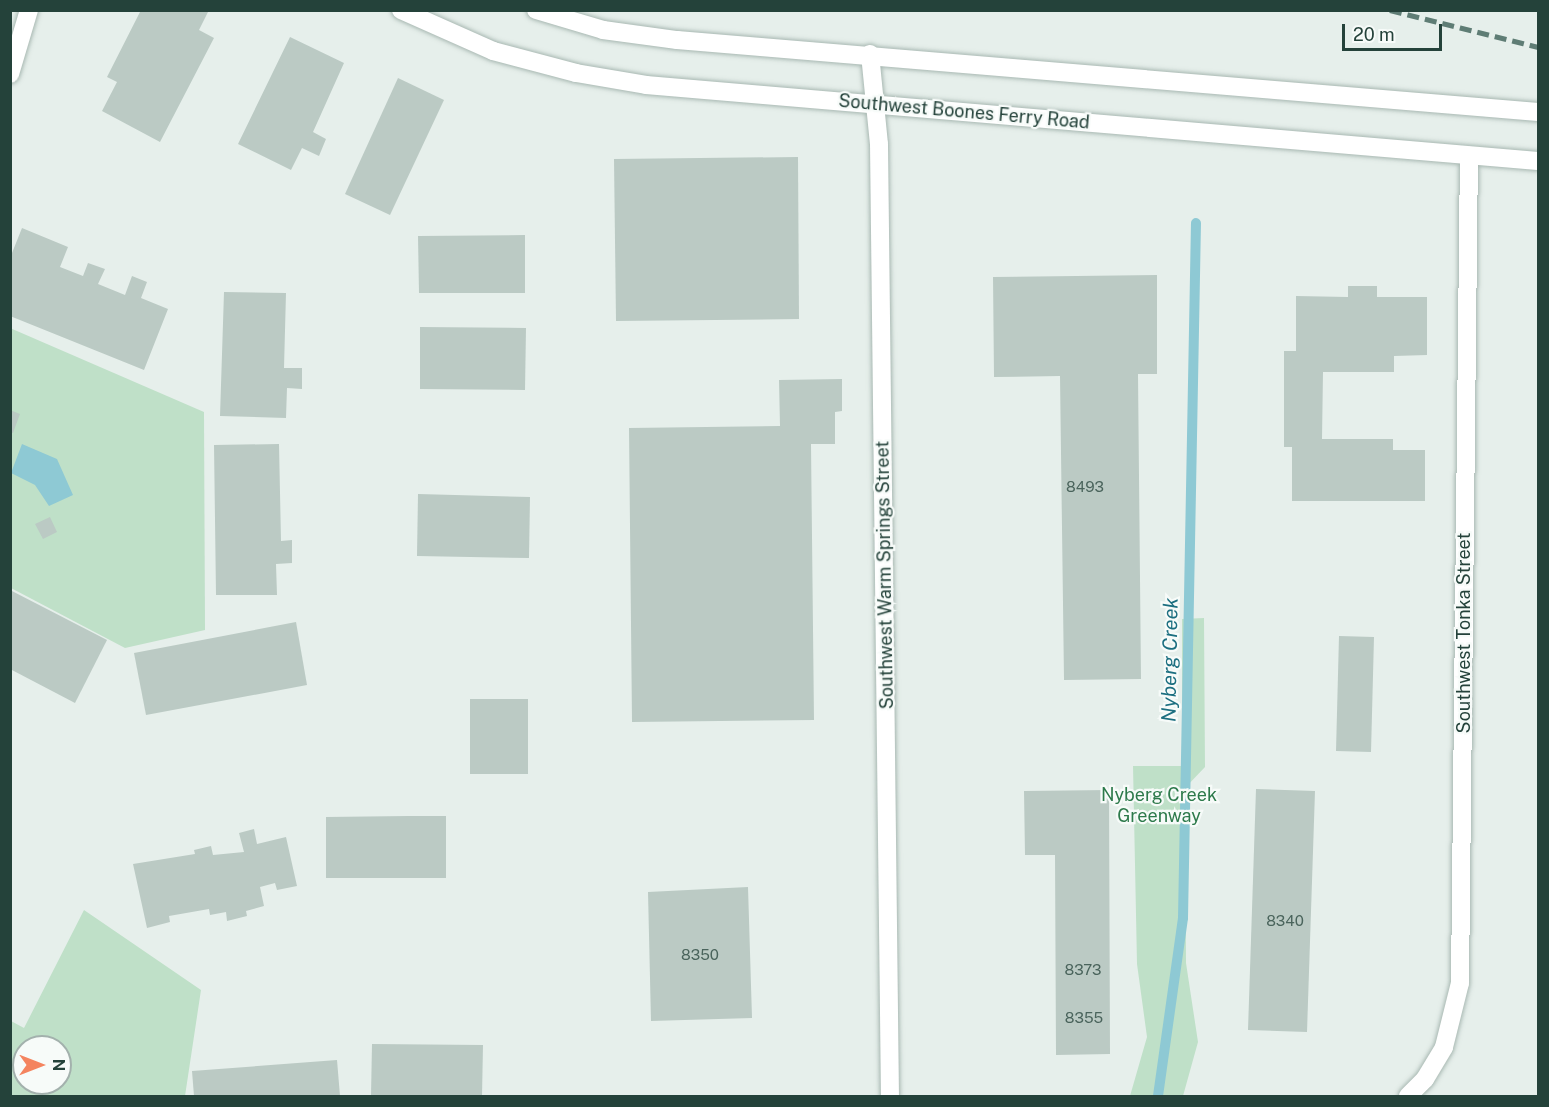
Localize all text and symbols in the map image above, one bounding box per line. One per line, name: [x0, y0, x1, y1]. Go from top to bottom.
scale bar: [1345, 12, 1446, 50]
text: 20 m: [1353, 24, 1395, 45]
street label: Southwest Boones Ferry Road: [838, 90, 1090, 134]
street label: Southwest Warm Springs Street: [872, 440, 898, 710]
house number: 8493: [1066, 478, 1104, 496]
street label: Southwest Tonka Street: [1453, 533, 1475, 733]
water label: Nyberg Creek: [1157, 598, 1183, 722]
park label: Nyberg Creek Greenway: [1101, 785, 1217, 828]
house number: 8340: [1266, 912, 1304, 930]
house number: 8350: [681, 946, 719, 964]
house number: 8373: [1065, 961, 1101, 979]
house number: 8355: [1065, 1009, 1103, 1027]
north arrow: [12, 1035, 72, 1095]
text: N: [49, 1059, 68, 1071]

